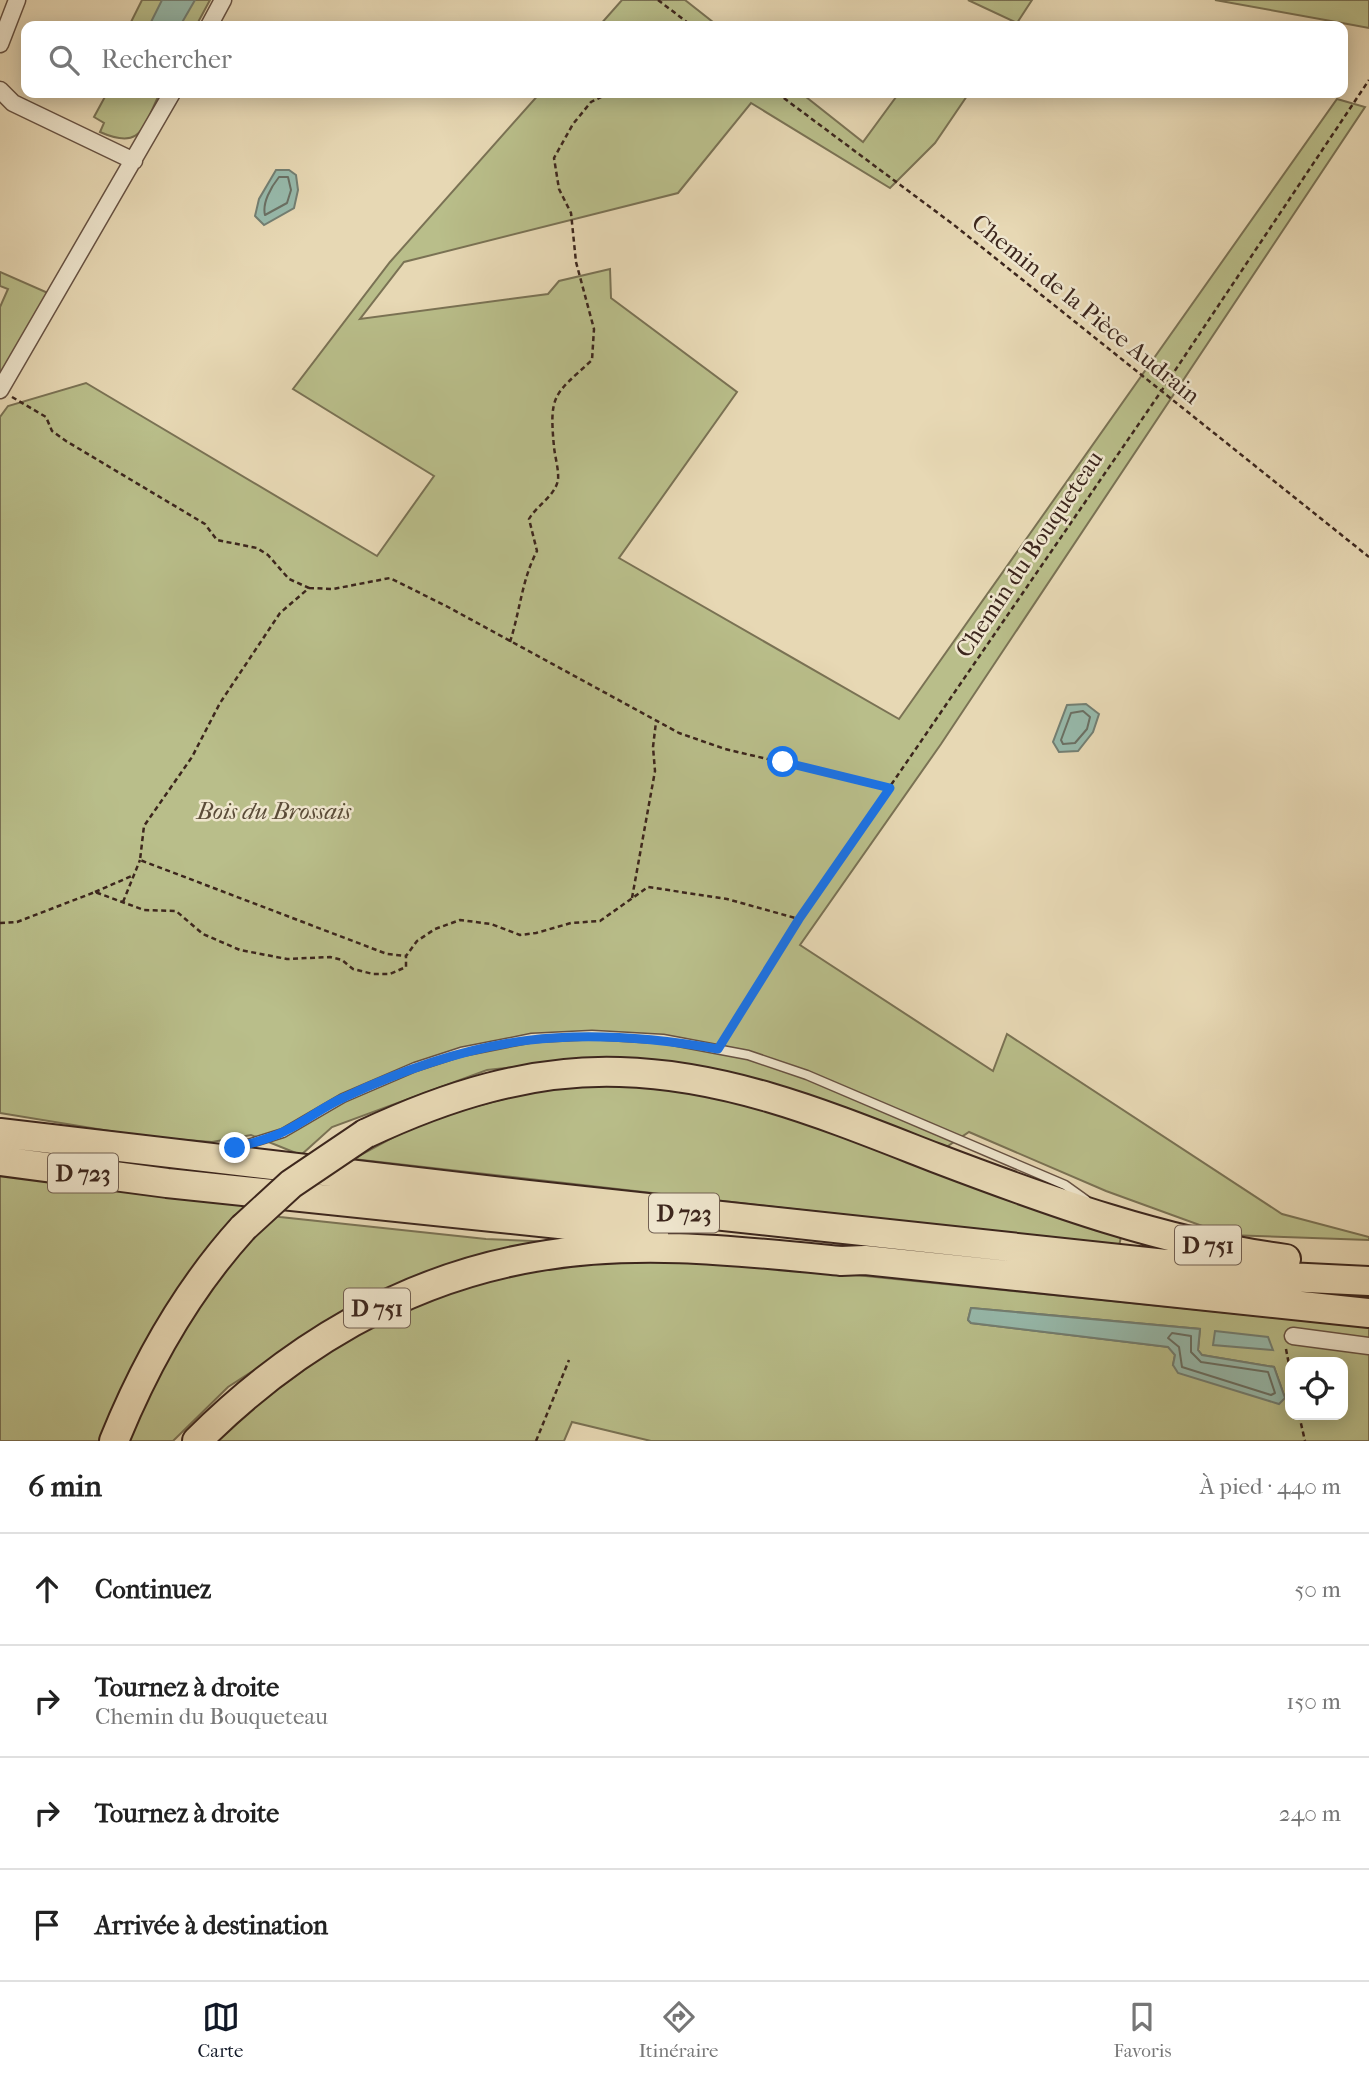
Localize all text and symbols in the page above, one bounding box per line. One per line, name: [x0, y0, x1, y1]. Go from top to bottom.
search box: [21, 21, 1348, 98]
icon: search: [45, 41, 83, 79]
text: Rechercher: [101, 44, 232, 75]
street label: Chemin de la Pièce Audrain: [966, 208, 1206, 410]
street label: Chemin du Bouqueteau: [949, 445, 1109, 663]
route start: [767, 746, 798, 777]
park label: Bois du Brossais: [195, 797, 352, 825]
route end: [219, 1132, 250, 1163]
road number: D 723: [48, 1154, 118, 1192]
road number: D 723: [649, 1194, 719, 1232]
road number: D 751: [1175, 1226, 1241, 1264]
road number: D 751: [344, 1288, 410, 1328]
map controls: [1285, 1357, 1348, 1420]
button: locate: [1285, 1357, 1348, 1420]
text: 6 min: [28, 1469, 102, 1504]
text: À pied · 440 m: [1200, 1473, 1341, 1500]
icon: ahead: [28, 1570, 66, 1608]
text: Continuez: [95, 1574, 211, 1605]
text: 50 m: [1294, 1576, 1341, 1603]
text: Tournez à droite: [95, 1672, 279, 1703]
icon: right: [28, 1682, 66, 1720]
text: 150 m: [1286, 1688, 1341, 1715]
text: Chemin du Bouqueteau: [95, 1703, 328, 1730]
icon: right: [28, 1794, 66, 1832]
text: Tournez à droite: [95, 1798, 279, 1829]
text: 240 m: [1279, 1800, 1341, 1827]
icon: arrive: [28, 1906, 66, 1944]
text: Arrivée à destination: [95, 1910, 328, 1941]
tab: Carte: [198, 1998, 244, 2062]
tab: Itinéraire: [639, 1998, 718, 2062]
tab: Favoris: [1114, 1998, 1171, 2062]

